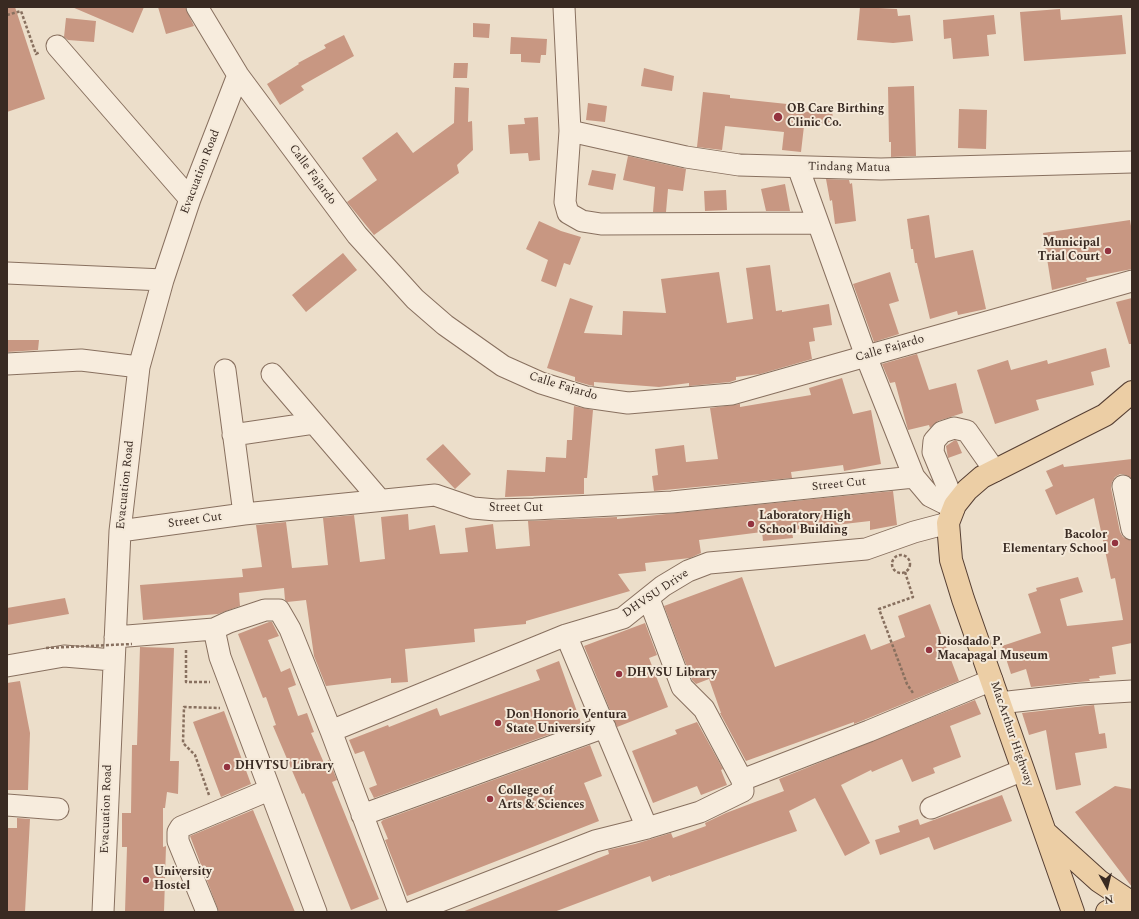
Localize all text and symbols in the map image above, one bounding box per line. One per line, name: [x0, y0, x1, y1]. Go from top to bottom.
place label: OB Care Birthing Clinic Co.: [787, 103, 884, 131]
marker: OB Care Birthing Clinic Co.: [772, 111, 784, 123]
street label: Evacuation Road: [178, 128, 224, 216]
street label: Calle Fajardo: [285, 142, 339, 208]
street label: Tindang Matua: [808, 160, 890, 176]
place label: Municipal Trial Court: [1038, 237, 1100, 265]
marker: Municipal Trial Court: [1103, 246, 1113, 256]
street label: Calle Fajardo: [854, 332, 926, 366]
street label: Calle Fajardo: [527, 370, 599, 404]
street label: Evacuation Road: [114, 440, 138, 530]
street label: Street Cut: [811, 475, 867, 495]
street label: Street Cut: [489, 502, 543, 516]
street label: Street Cut: [167, 510, 223, 532]
place label: Laboratory High School Building: [759, 510, 851, 538]
marker: Laboratory High School Building: [746, 519, 756, 529]
place label: Bacolor Elementary School: [1003, 529, 1107, 557]
marker: Bacolor Elementary School: [1110, 538, 1120, 548]
street label: DHVSU Drive: [620, 567, 692, 621]
place label: Diosdado P. Macapagal Museum: [937, 636, 1048, 664]
marker: Diosdado P. Macapagal Museum: [924, 645, 934, 655]
place label: DHVSU Library: [627, 667, 717, 681]
marker: DHVSU Library: [614, 669, 624, 679]
street label: MacArthur Highway: [986, 680, 1036, 788]
place label: Don Honorio Ventura State University: [506, 709, 627, 737]
marker: Don Honorio Ventura State University: [493, 718, 503, 728]
place label: DHVTSU Library: [235, 760, 333, 774]
marker: DHVTSU Library: [222, 762, 232, 772]
street label: Evacuation Road: [98, 764, 116, 854]
place label: College of Arts & Sciences: [498, 785, 585, 813]
marker: College of Arts & Sciences: [485, 794, 495, 804]
place label: University Hostel: [154, 866, 212, 894]
north arrow: [1087, 867, 1127, 907]
marker: University Hostel: [141, 875, 151, 885]
text: N: [1103, 890, 1114, 908]

